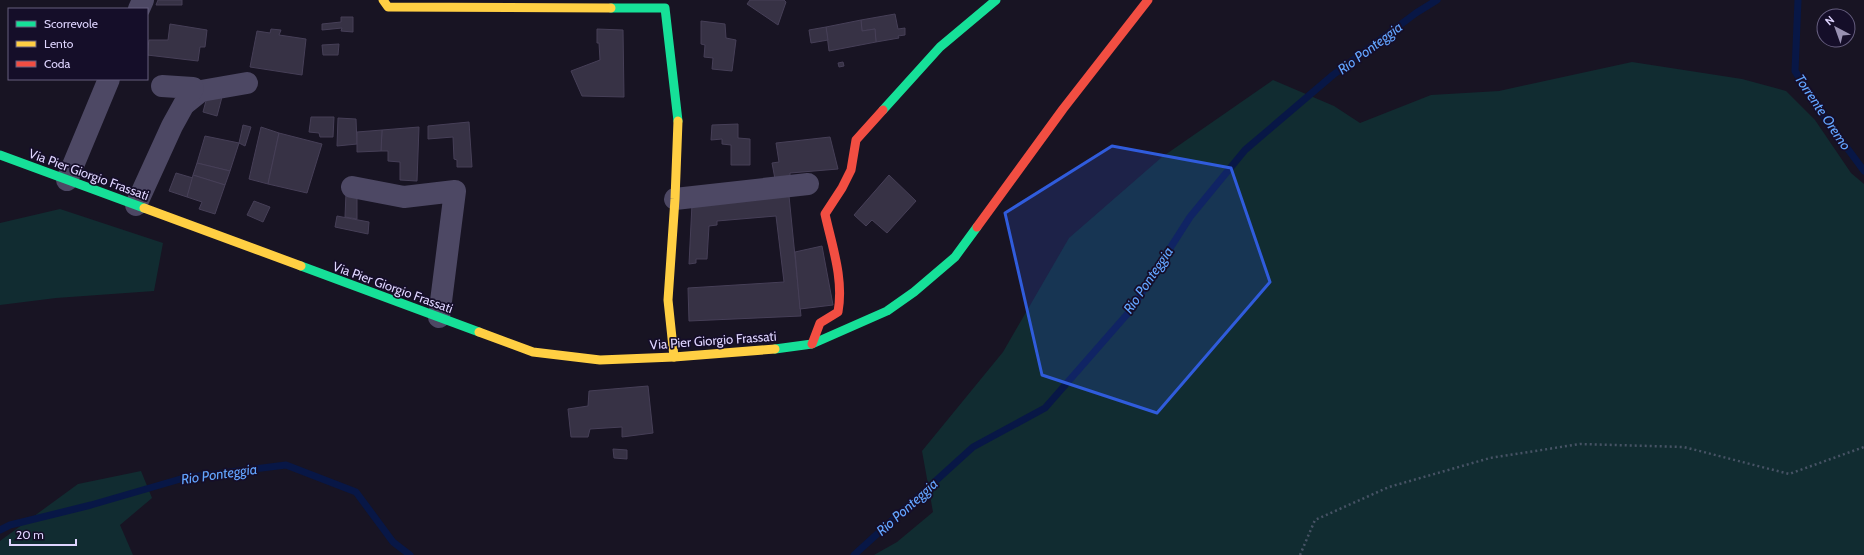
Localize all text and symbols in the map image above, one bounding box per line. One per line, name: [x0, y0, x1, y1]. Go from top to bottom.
legend: [8, 8, 148, 80]
north arrow: [1816, 8, 1856, 48]
text: N: [1822, 13, 1837, 28]
text: Scorrevole: [44, 16, 98, 31]
water label: Rio Ponteggia: [1334, 18, 1406, 78]
text: Lento: [44, 36, 74, 51]
text: Coda: [44, 56, 70, 71]
water label: Torrente Oremo: [1791, 71, 1855, 153]
street label: Via Pier Giorgio Frassati: [27, 145, 151, 203]
water label: Rio Ponteggia: [1119, 243, 1177, 317]
street label: Via Pier Giorgio Frassati: [331, 258, 455, 316]
street label: Via Pier Giorgio Frassati: [649, 328, 777, 352]
water label: Rio Ponteggia: [180, 460, 258, 488]
water label: Rio Ponteggia: [872, 475, 942, 539]
scale bar: [10, 521, 76, 547]
text: 20 m: [16, 527, 44, 542]

